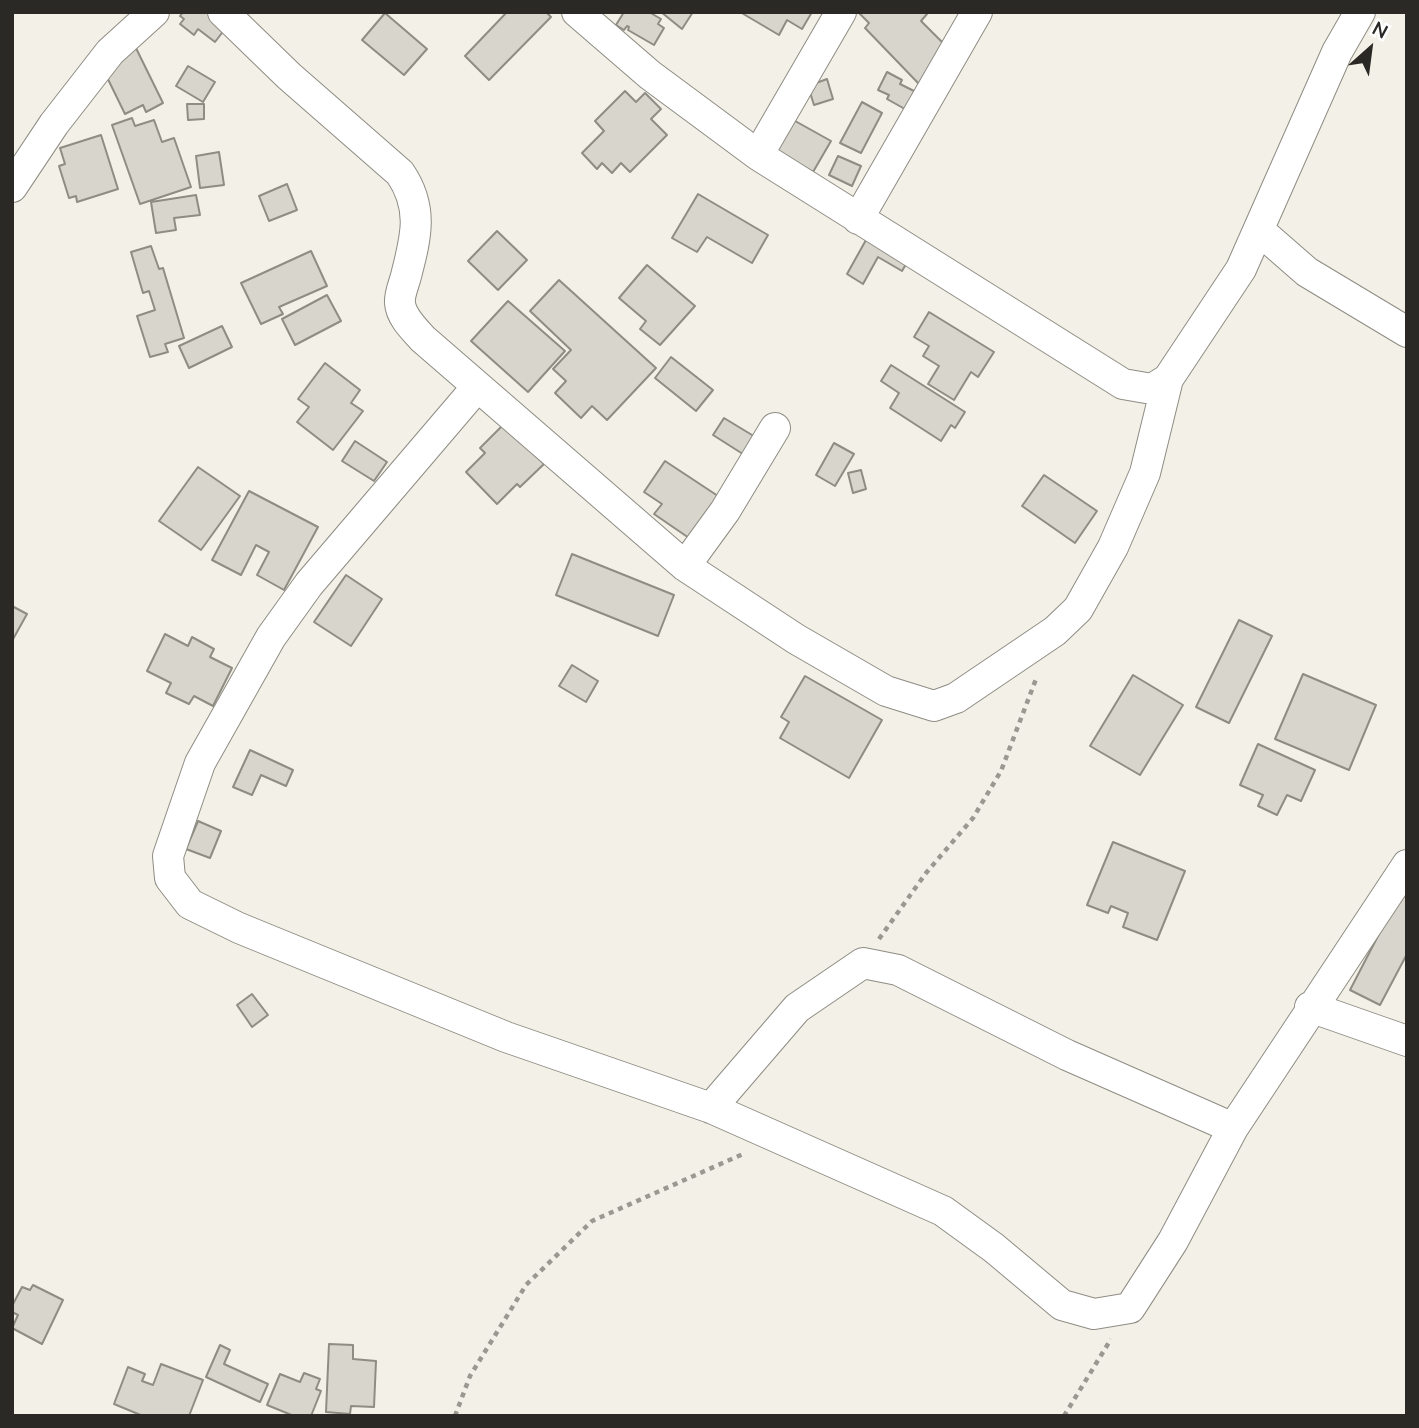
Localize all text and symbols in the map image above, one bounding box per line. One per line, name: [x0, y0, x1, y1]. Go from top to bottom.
north arrow: [1335, 14, 1405, 84]
text: N: [1367, 16, 1392, 45]

